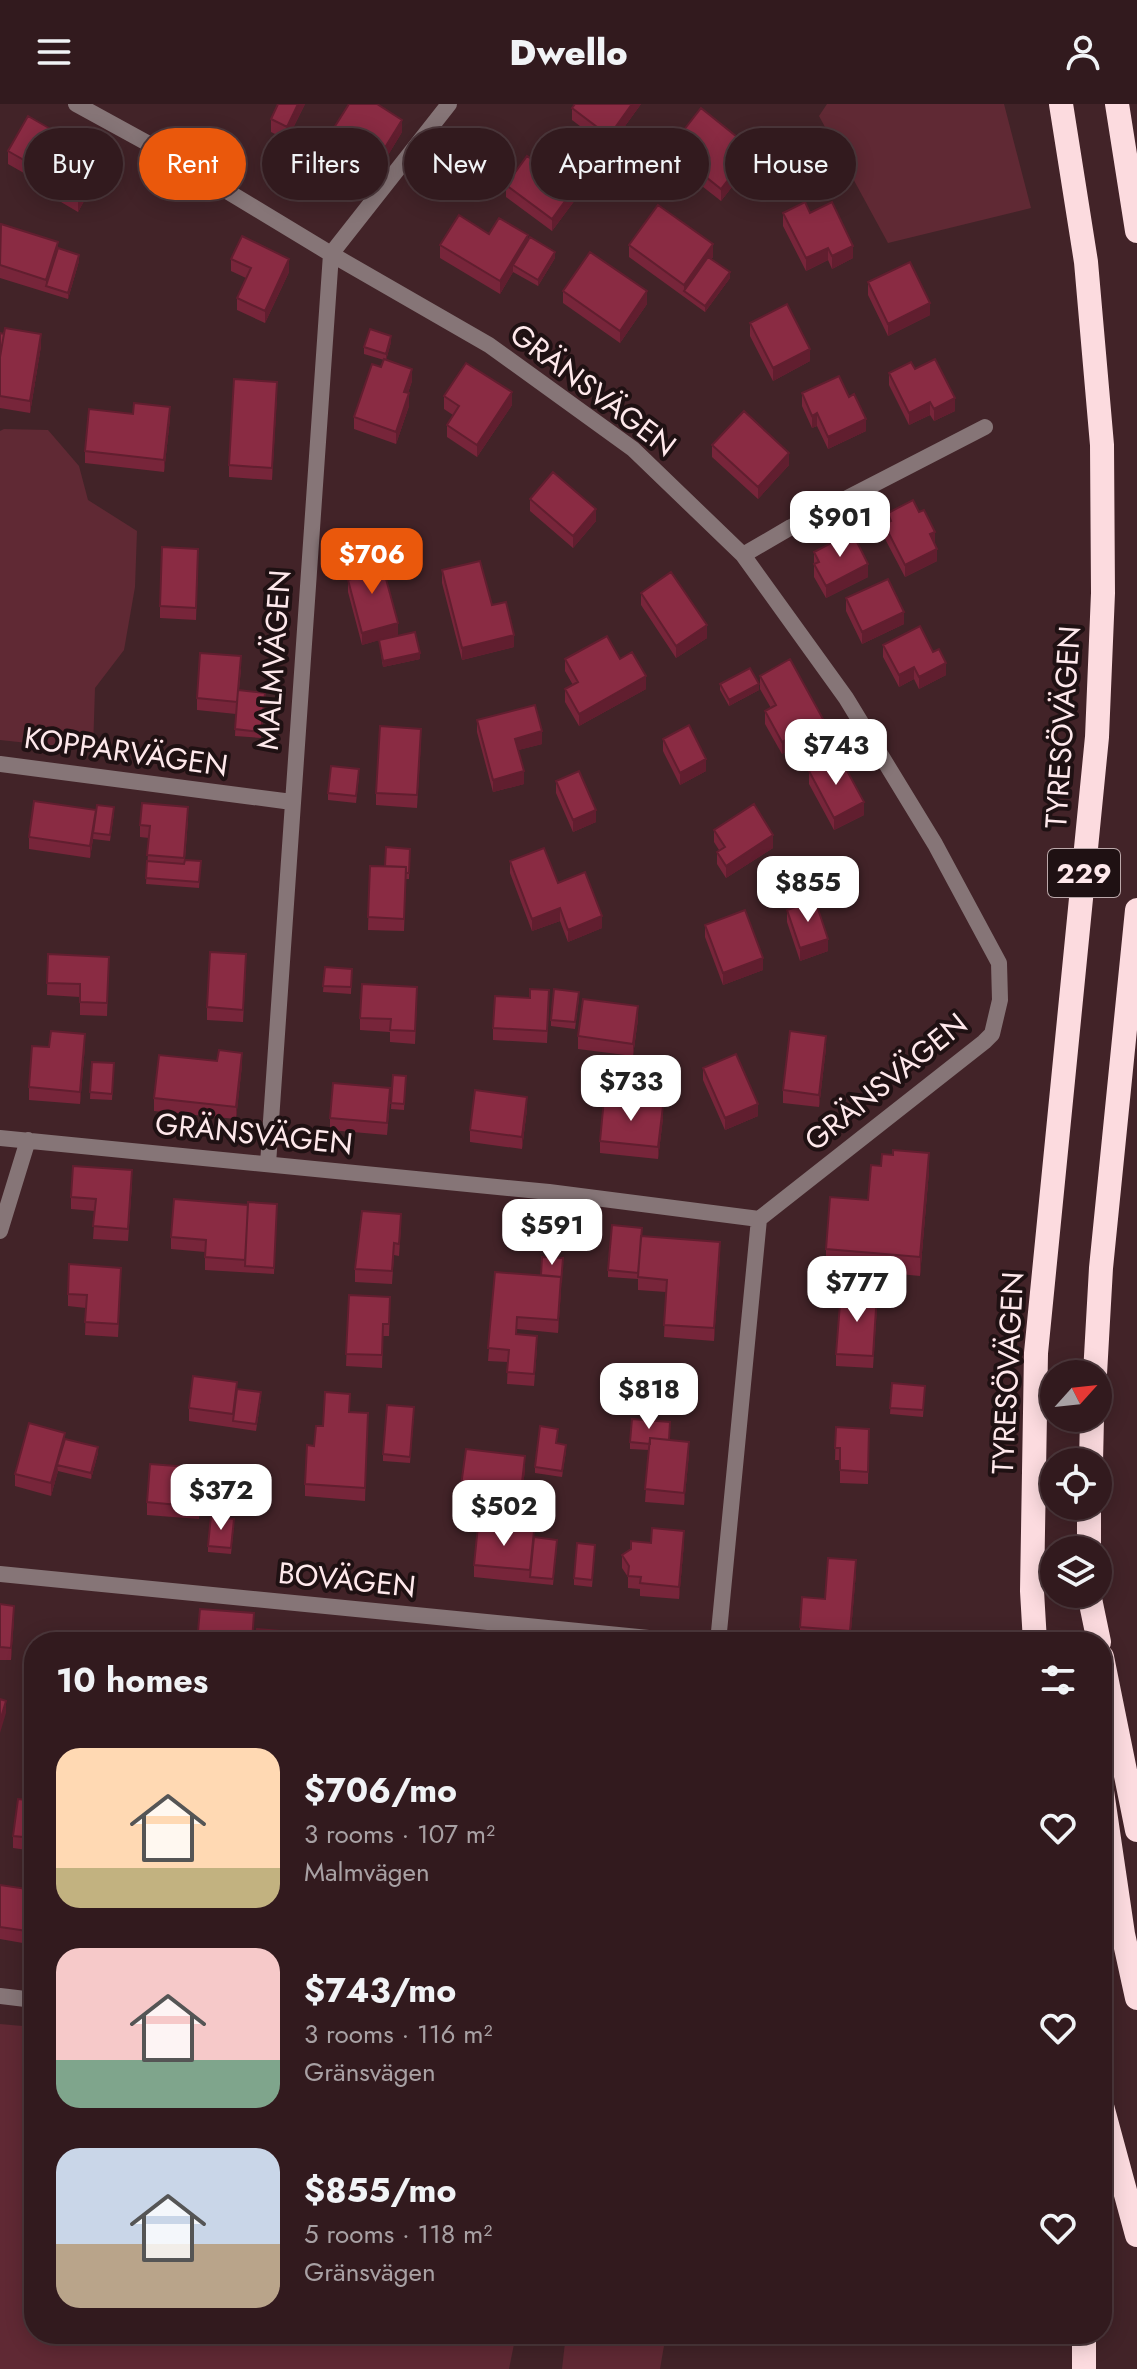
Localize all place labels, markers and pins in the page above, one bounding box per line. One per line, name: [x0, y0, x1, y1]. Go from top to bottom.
pin: $901: [793, 491, 887, 559]
pin: $706: [325, 528, 419, 596]
pin: $743: [789, 719, 883, 787]
pin: $855: [761, 856, 855, 924]
pin: $733: [584, 1055, 678, 1123]
pin: $591: [505, 1199, 599, 1267]
pin: $777: [810, 1256, 904, 1324]
pin: $818: [602, 1363, 696, 1431]
pin: $372: [174, 1464, 268, 1532]
pin: $502: [457, 1480, 551, 1548]

